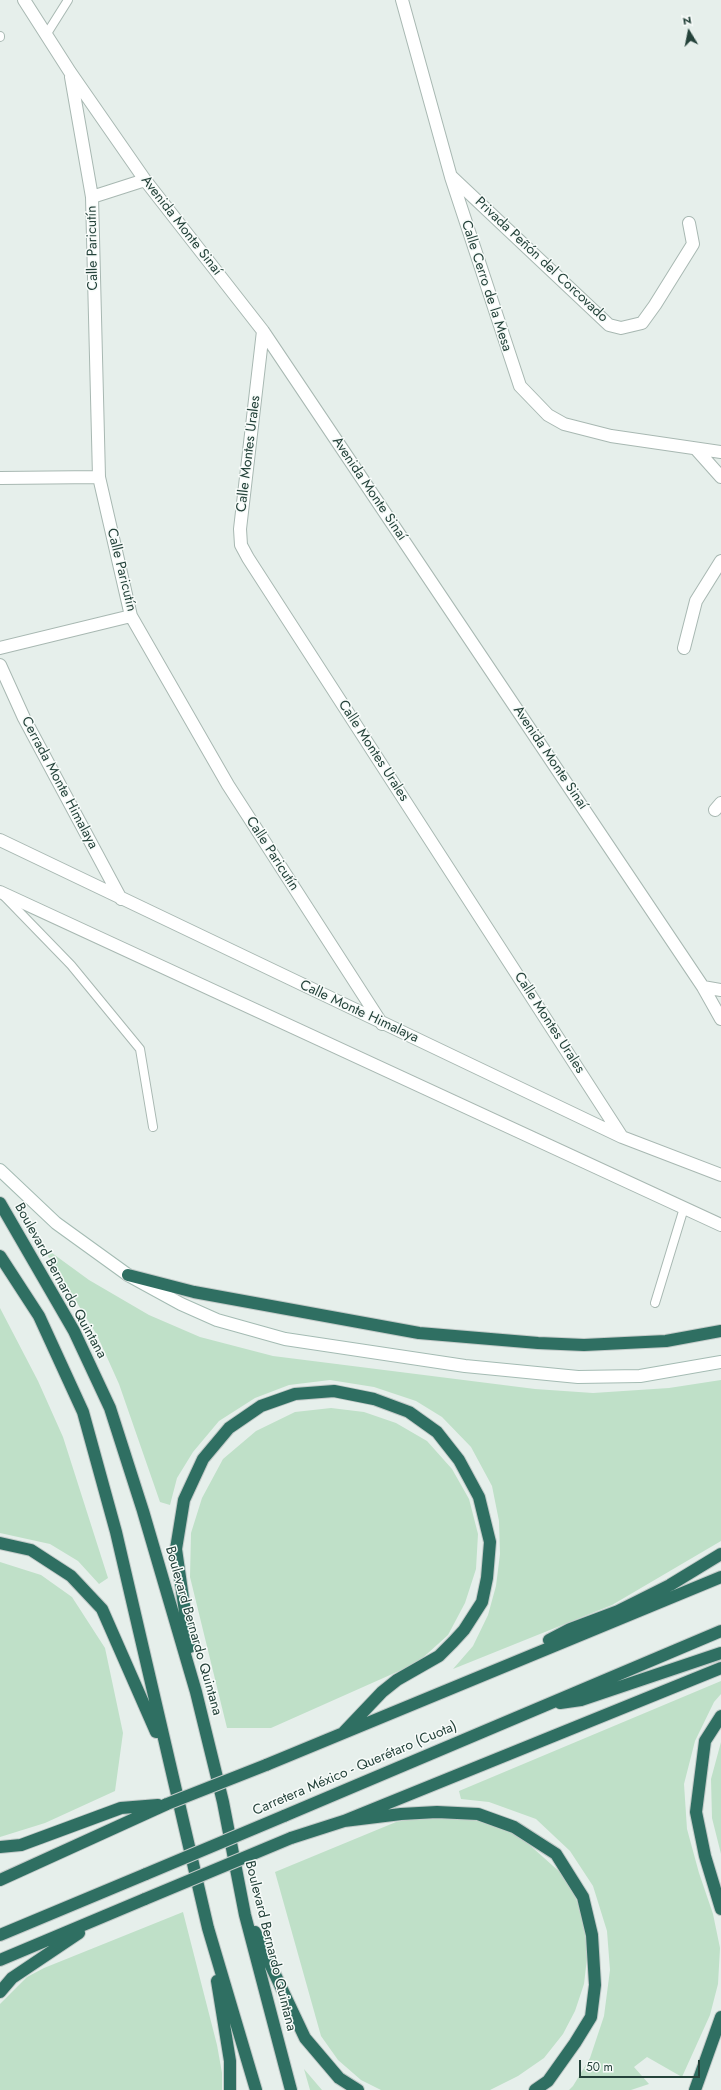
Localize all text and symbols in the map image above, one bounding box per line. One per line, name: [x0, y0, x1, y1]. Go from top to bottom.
north arrow: [669, 12, 709, 52]
text: N: [681, 12, 693, 29]
street label: Avenida Monte Sinaí: [137, 173, 225, 279]
street label: Privada Peñón del Corcovado: [471, 194, 611, 326]
street label: Calle Paricutín: [84, 205, 102, 291]
street label: Calle Cerro de la Mesa: [457, 218, 515, 354]
street label: Calle Montes Urales: [234, 395, 264, 513]
street label: Avenida Monte Sinaí: [328, 434, 410, 544]
street label: Calle Paricutín: [103, 527, 139, 613]
street label: Calle Montes Urales: [334, 697, 412, 805]
street label: Avenida Monte Sinaí: [509, 703, 591, 813]
street label: Cerrada Monte Himalaya: [17, 714, 101, 852]
street label: Calle Paricutín: [242, 814, 302, 894]
street label: Calle Montes Urales: [510, 969, 588, 1077]
street label: Calle Monte Himalaya: [297, 977, 421, 1047]
street label: Boulevard Bernardo Quintana: [10, 1200, 110, 1362]
street label: Boulevard Bernardo Quintana: [161, 1545, 225, 1717]
street label: Carretera México - Querétaro (Cuota): [250, 1718, 460, 1820]
street label: Boulevard Bernardo Quintana: [241, 1859, 299, 2033]
scale bar: [581, 2052, 702, 2078]
text: 50 m: [586, 2058, 613, 2076]

